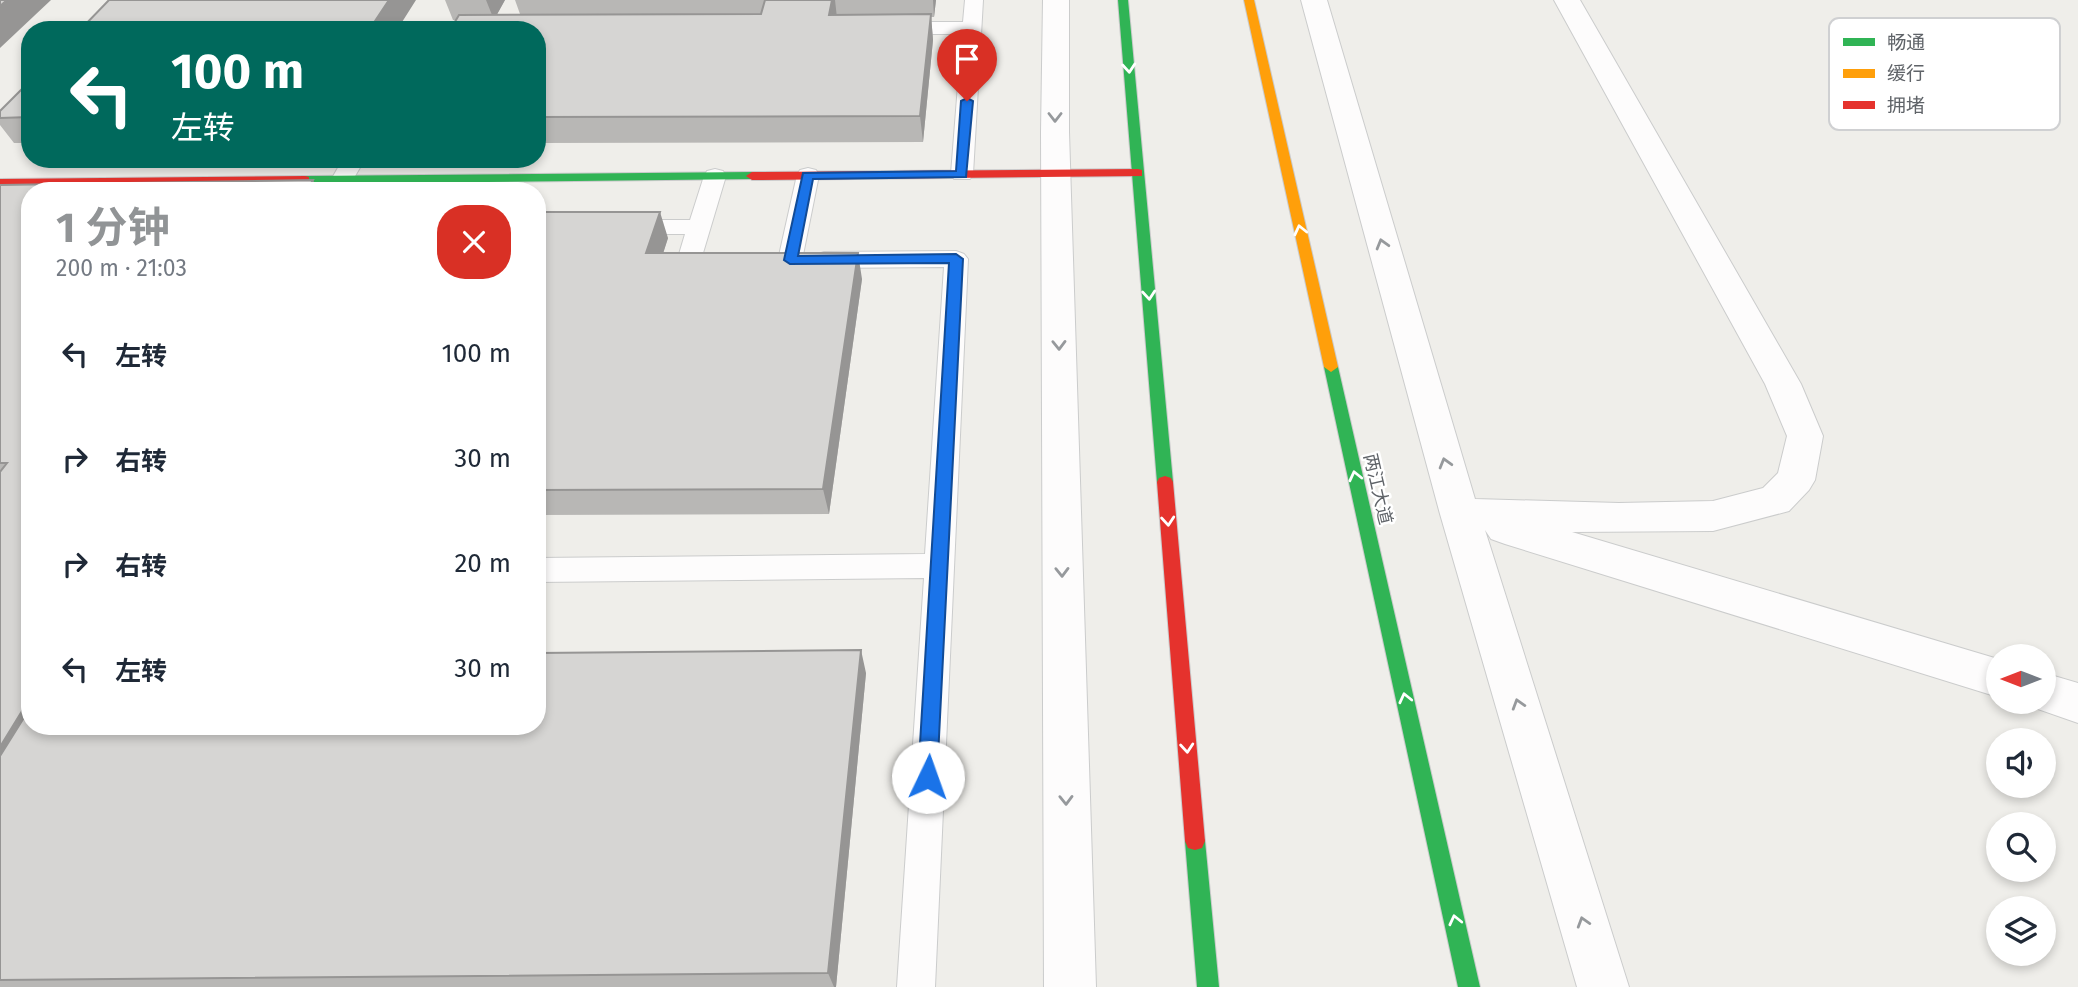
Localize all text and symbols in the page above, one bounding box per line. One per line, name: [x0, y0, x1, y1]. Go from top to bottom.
legend: [1829, 18, 2060, 130]
pin: [937, 29, 997, 101]
text: 畅通: [1887, 31, 1925, 54]
icon: arrive: [948, 40, 986, 78]
text: 100 m: [171, 42, 304, 101]
icon: left: [56, 49, 147, 140]
text: 缓行: [1887, 62, 1925, 85]
one-way arrow: [1121, 63, 1136, 74]
text: 拥堵: [1887, 94, 1925, 117]
text: 左转: [171, 109, 235, 147]
one-way arrow: [1047, 112, 1063, 123]
text: 1 分钟: [56, 203, 169, 253]
button: close: [437, 205, 511, 279]
one-way arrow: [1294, 224, 1309, 236]
one-way arrow: [1376, 238, 1391, 250]
text: 200 m · 21:03: [56, 254, 187, 282]
one-way arrow: [1141, 289, 1156, 300]
icon: left: [56, 335, 94, 373]
text: 100 m: [442, 338, 511, 369]
one-way arrow: [1051, 340, 1067, 350]
text: 左转: [115, 341, 167, 372]
icon: right: [56, 440, 94, 478]
text: 30 m: [454, 443, 511, 474]
text: 右转: [115, 446, 167, 477]
street label: 两江大道: [1359, 451, 1397, 527]
one-way arrow: [1439, 457, 1453, 469]
one-way arrow: [1349, 470, 1364, 482]
one-way arrow: [1160, 516, 1175, 527]
icon: right: [56, 545, 94, 583]
text: 20 m: [454, 548, 511, 579]
text: 右转: [115, 551, 167, 582]
one-way arrow: [1054, 567, 1070, 578]
north arrow: [1986, 644, 2056, 714]
map controls: [1986, 644, 2056, 966]
icon: left: [56, 650, 94, 688]
text: 30 m: [454, 653, 511, 684]
text: 左转: [115, 656, 167, 687]
one-way arrow: [1399, 692, 1413, 704]
one-way arrow: [1511, 698, 1526, 710]
button: sound: [1986, 728, 2056, 798]
position arrow: [891, 740, 965, 814]
one-way arrow: [1179, 743, 1194, 754]
one-way arrow: [1058, 794, 1073, 805]
button: search: [1986, 812, 2056, 882]
button: layers: [1986, 896, 2056, 966]
one-way arrow: [1448, 914, 1463, 926]
one-way arrow: [1577, 916, 1592, 928]

